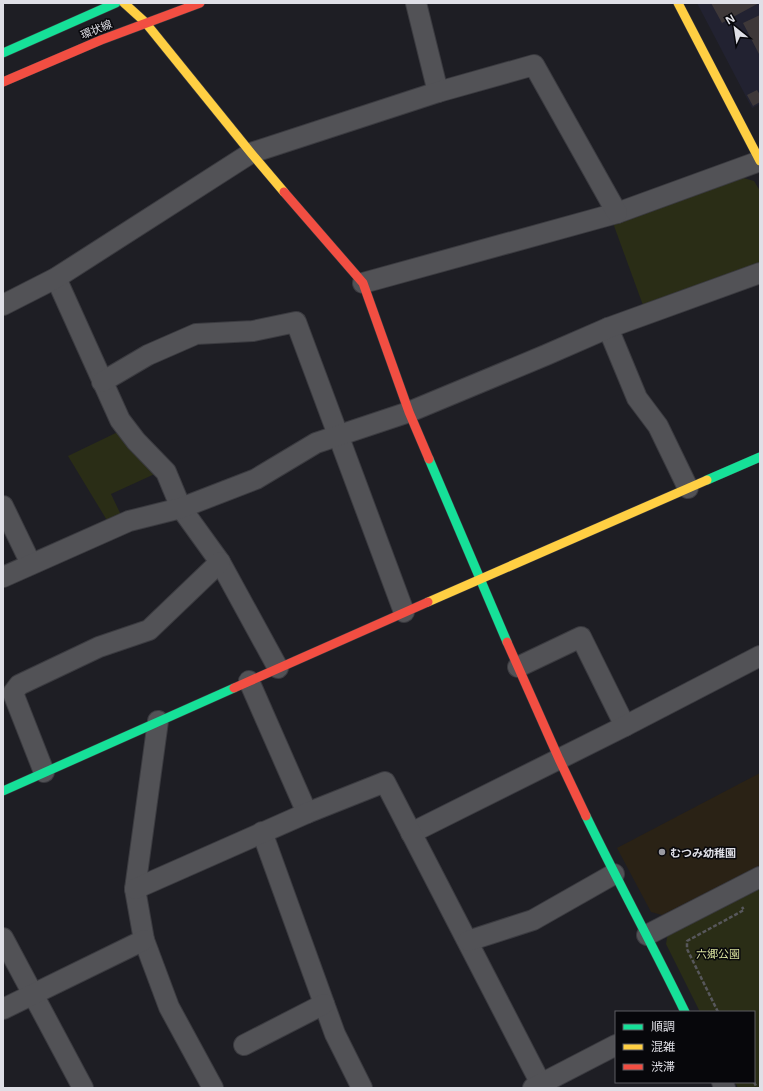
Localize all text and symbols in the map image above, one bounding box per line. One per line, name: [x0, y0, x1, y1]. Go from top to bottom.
north arrow: [715, 8, 755, 48]
text: N: [722, 10, 737, 28]
street label: 環状線: [78, 16, 114, 42]
place label: むつみ幼稚園: [670, 845, 736, 860]
marker: むつみ幼稚園: [657, 847, 667, 857]
park label: 六郷公園: [696, 946, 740, 961]
legend: [615, 1011, 755, 1083]
text: 順調: [651, 1018, 675, 1035]
text: 混雑: [651, 1038, 675, 1055]
text: 渋滞: [651, 1058, 675, 1075]

